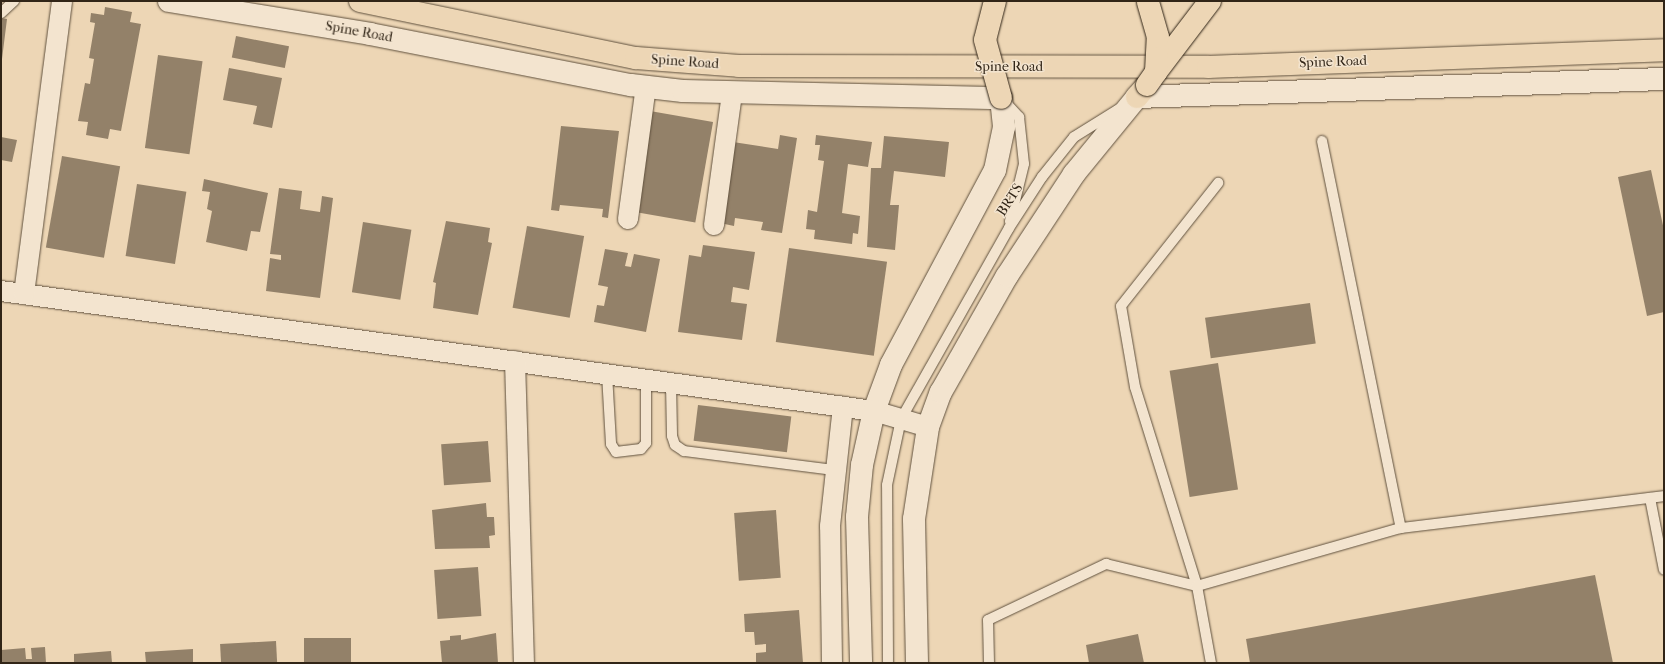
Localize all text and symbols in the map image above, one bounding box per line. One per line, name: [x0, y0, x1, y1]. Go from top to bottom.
street label: Spine Road: [324, 18, 394, 46]
street label: Spine Road: [650, 51, 720, 73]
street label: Spine Road: [1299, 52, 1367, 72]
street label: Spine Road: [975, 59, 1043, 75]
street label: BRTS: [993, 181, 1027, 219]

